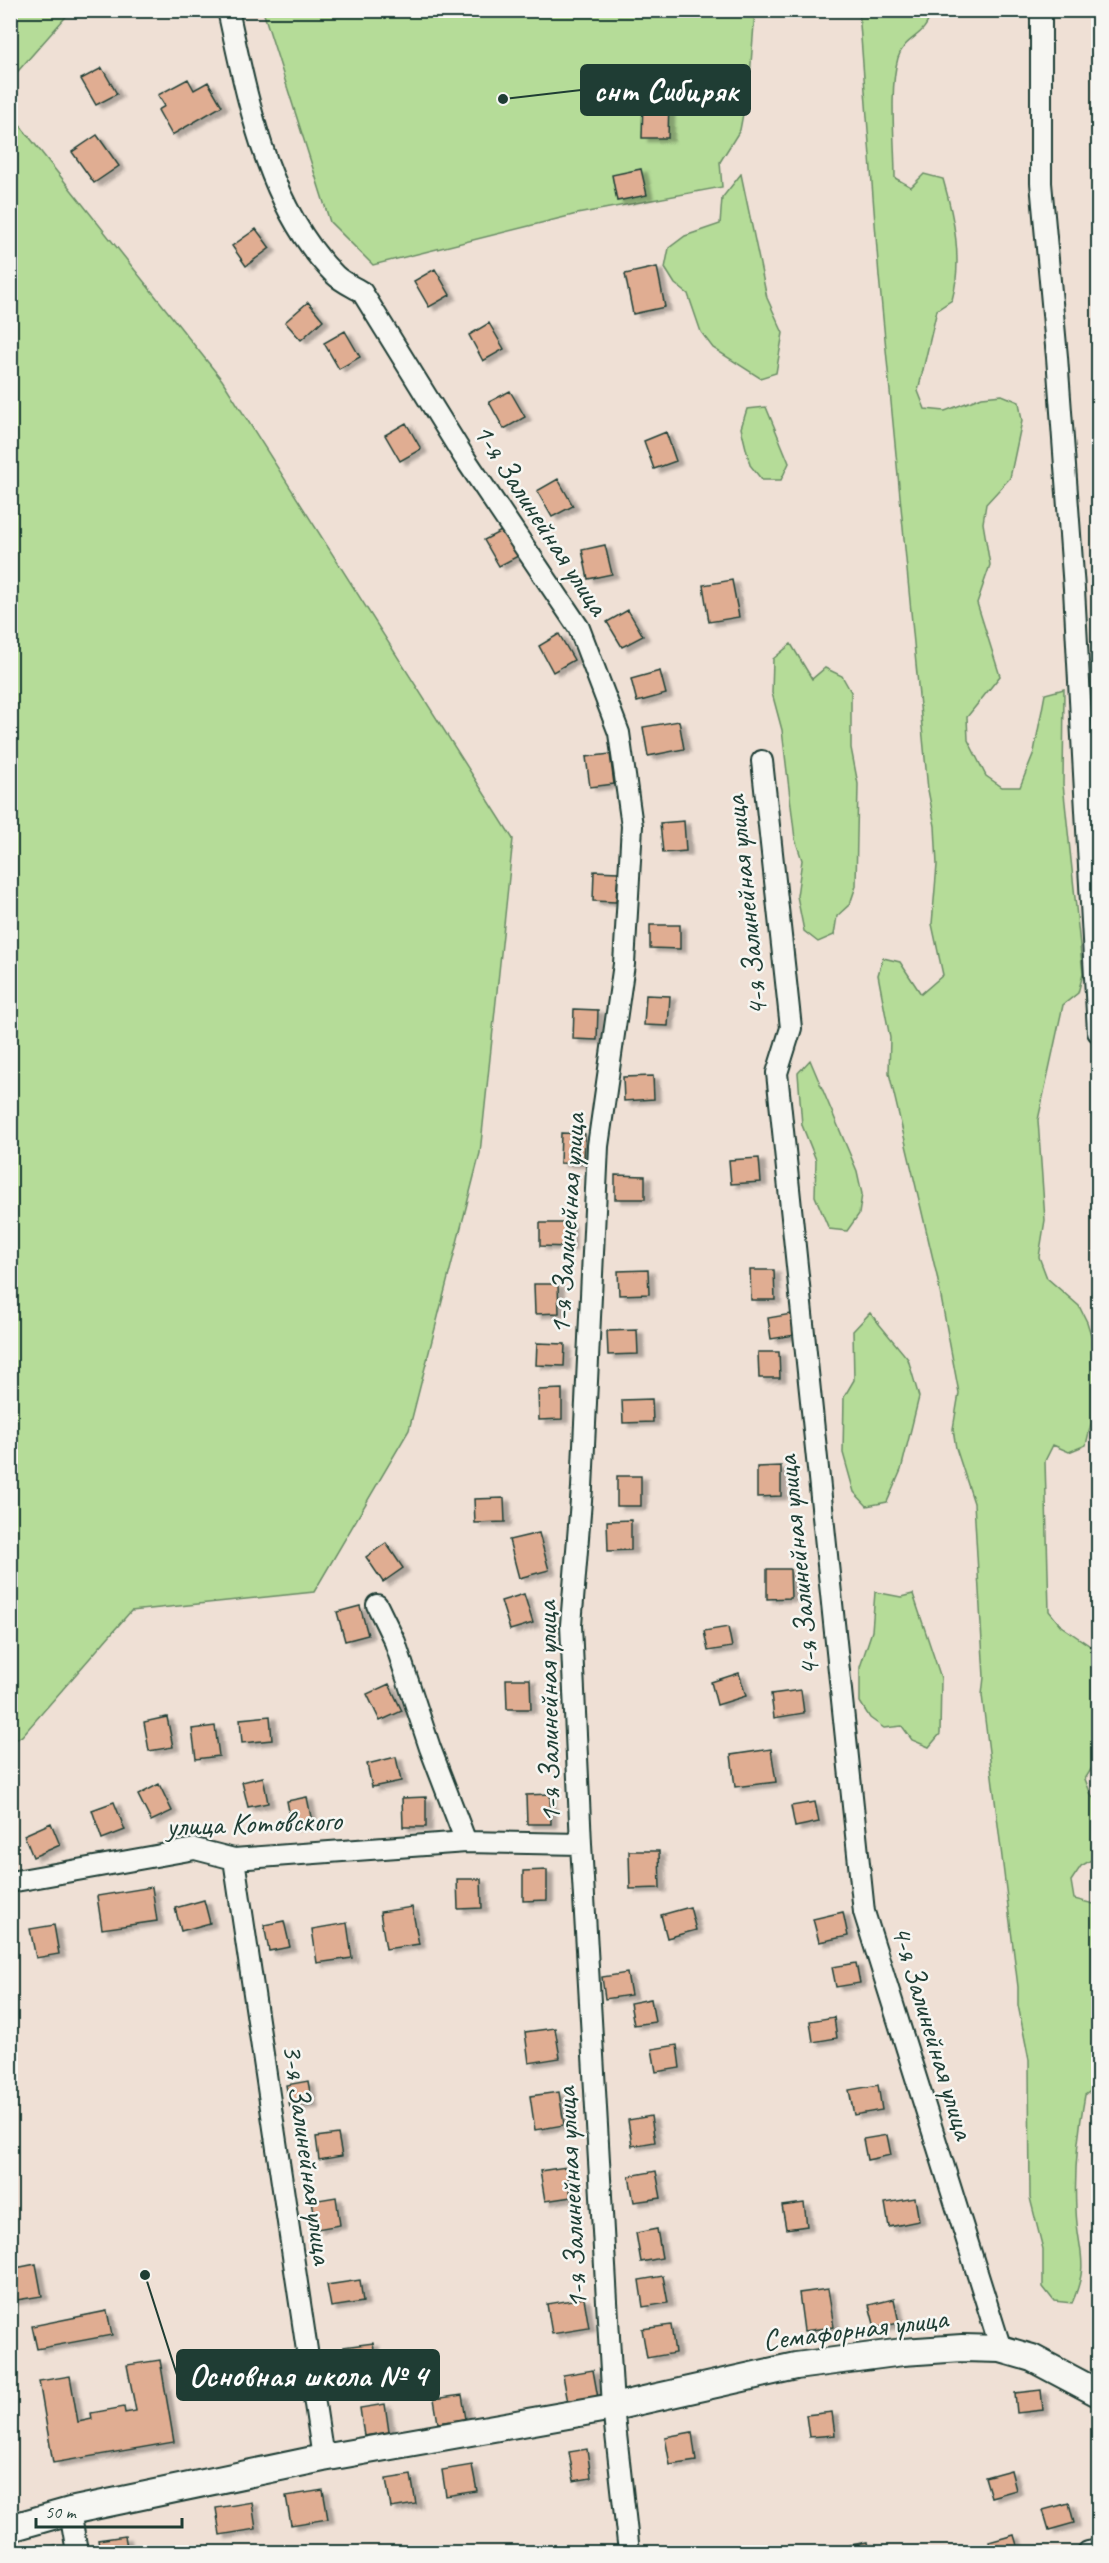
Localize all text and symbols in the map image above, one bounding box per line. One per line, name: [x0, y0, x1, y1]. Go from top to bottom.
callout: снт Сибиряк: [581, 65, 750, 115]
text: снт Сибиряк: [593, 70, 740, 111]
street label: 1-я Залинейная улица: [465, 416, 618, 624]
street label: 4-я Залинейная улица: [715, 792, 776, 1018]
street label: 1-я Залинейная улица: [540, 1110, 594, 1336]
street label: 4-я Залинейная улица: [767, 1452, 828, 1678]
street label: 1-я Залинейная улица: [527, 1599, 569, 1823]
street label: улица Котовского: [163, 1801, 344, 1845]
street label: 4-я Залинейная улица: [882, 1920, 984, 2145]
street label: 3-я Залинейная улица: [274, 2042, 343, 2268]
street label: 1-я Залинейная улица: [546, 2084, 596, 2310]
street label: Семафорная улица: [761, 2299, 951, 2359]
callout: Основная школа № 4: [177, 2350, 439, 2400]
text: Основная школа № 4: [189, 2355, 431, 2396]
scale bar: [36, 2491, 182, 2529]
text: 50 m: [45, 2501, 78, 2523]

